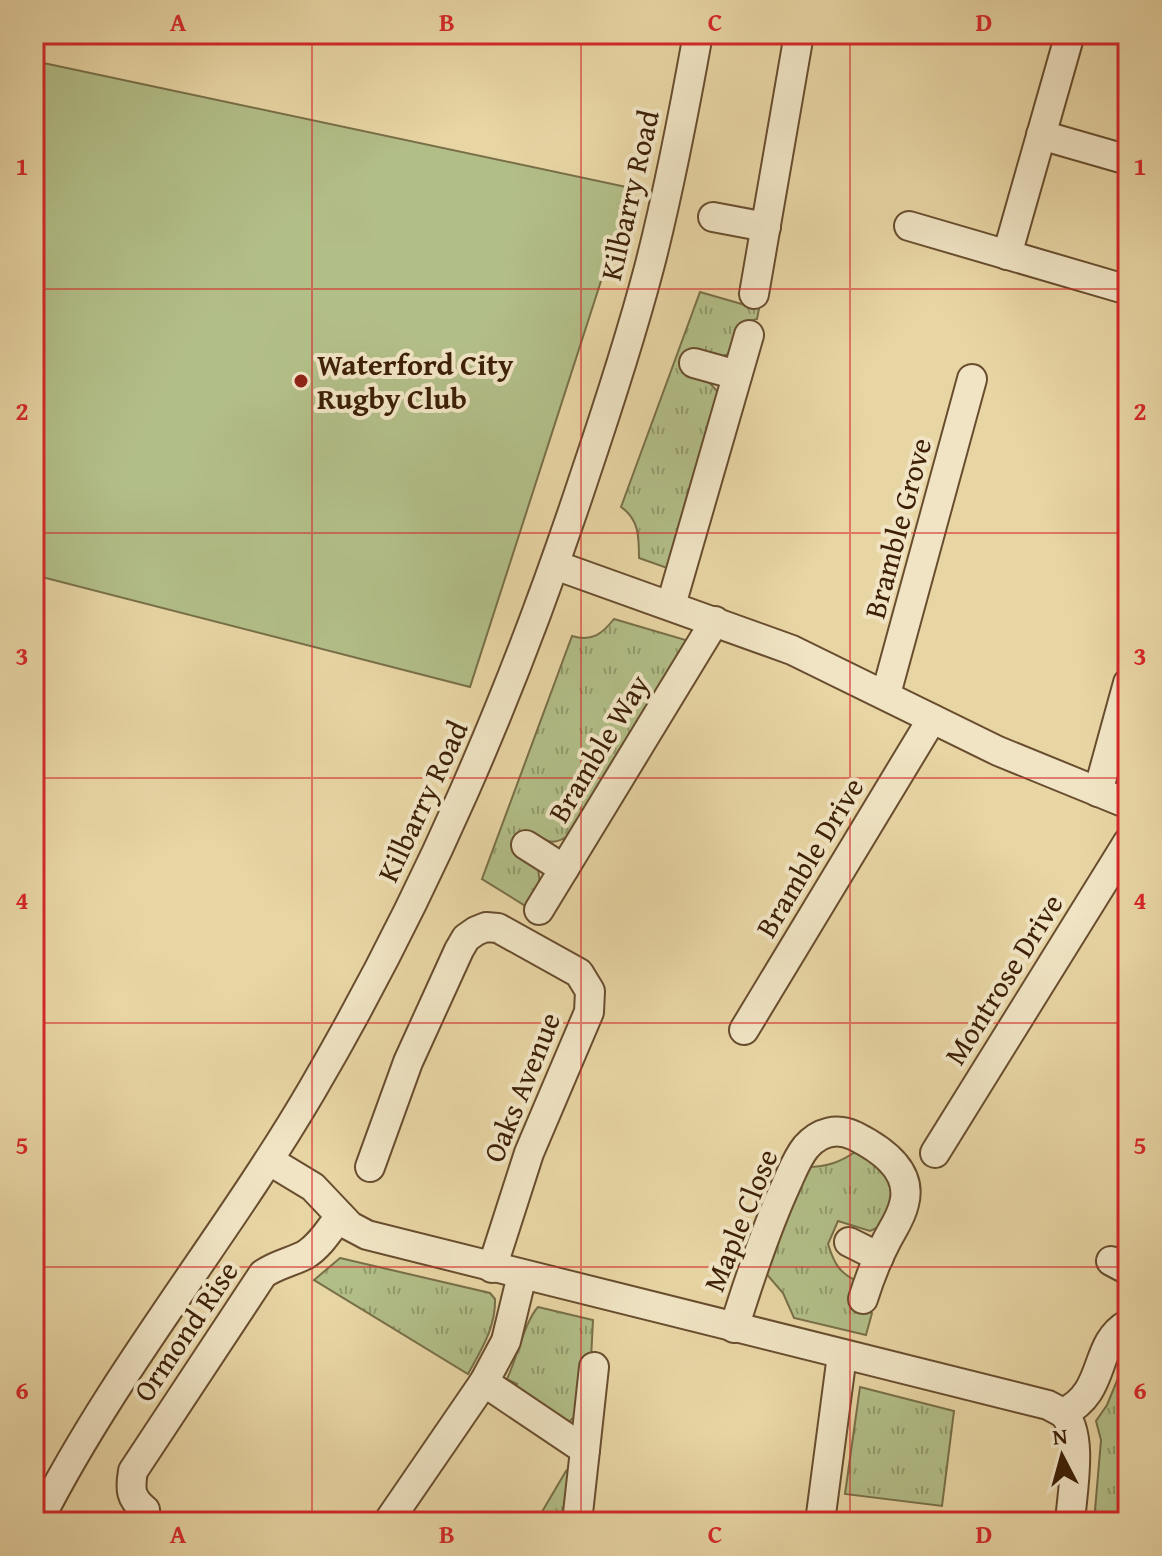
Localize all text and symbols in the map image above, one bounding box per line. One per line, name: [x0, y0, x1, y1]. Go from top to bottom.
text: A: [170, 2, 187, 41]
text: B: [439, 2, 455, 41]
text: C: [708, 2, 722, 41]
text: D: [976, 2, 992, 41]
street label: Kilbarry Road: [588, 106, 670, 284]
text: 1: [15, 146, 29, 185]
text: 1: [1133, 146, 1147, 185]
place label: Waterford City Rugby Club: [317, 342, 514, 420]
marker: Waterford City Rugby Club: [292, 372, 310, 390]
text: 2: [15, 391, 29, 430]
text: 2: [1133, 391, 1147, 430]
street label: Bramble Grove: [852, 433, 942, 623]
text: 3: [15, 636, 29, 675]
text: 3: [1133, 636, 1147, 675]
street label: Bramble Way: [536, 666, 660, 830]
street label: Kilbarry Road: [365, 713, 479, 889]
street label: Bramble Drive: [744, 769, 874, 945]
text: 4: [15, 880, 29, 919]
text: 4: [1133, 880, 1147, 919]
street label: Montrose Drive: [933, 885, 1073, 1073]
street label: Oaks Avenue: [471, 1005, 571, 1169]
text: 5: [15, 1125, 29, 1164]
text: 5: [1133, 1125, 1147, 1164]
street label: Maple Close: [691, 1142, 789, 1298]
street label: Ormond Rise: [122, 1252, 248, 1410]
text: 6: [15, 1370, 29, 1409]
text: 6: [1133, 1370, 1147, 1409]
north arrow: [1022, 1416, 1102, 1496]
text: N: [1051, 1419, 1069, 1453]
text: A: [170, 1514, 187, 1553]
text: B: [439, 1514, 455, 1553]
text: C: [708, 1514, 722, 1553]
text: D: [976, 1514, 992, 1553]

